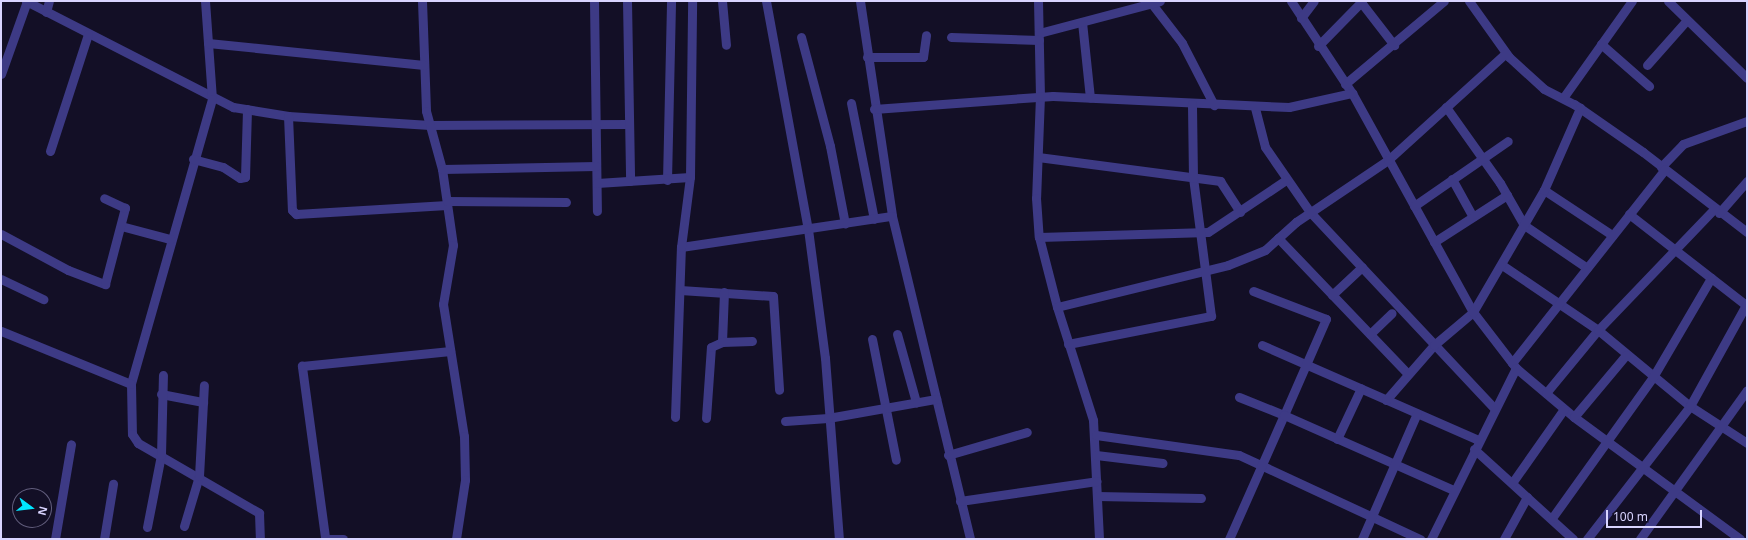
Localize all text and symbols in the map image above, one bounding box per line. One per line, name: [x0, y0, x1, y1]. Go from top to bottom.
north arrow: [12, 488, 52, 528]
scale bar: [1608, 502, 1704, 528]
text: N: [35, 505, 52, 517]
text: 100 m: [1613, 508, 1648, 525]

